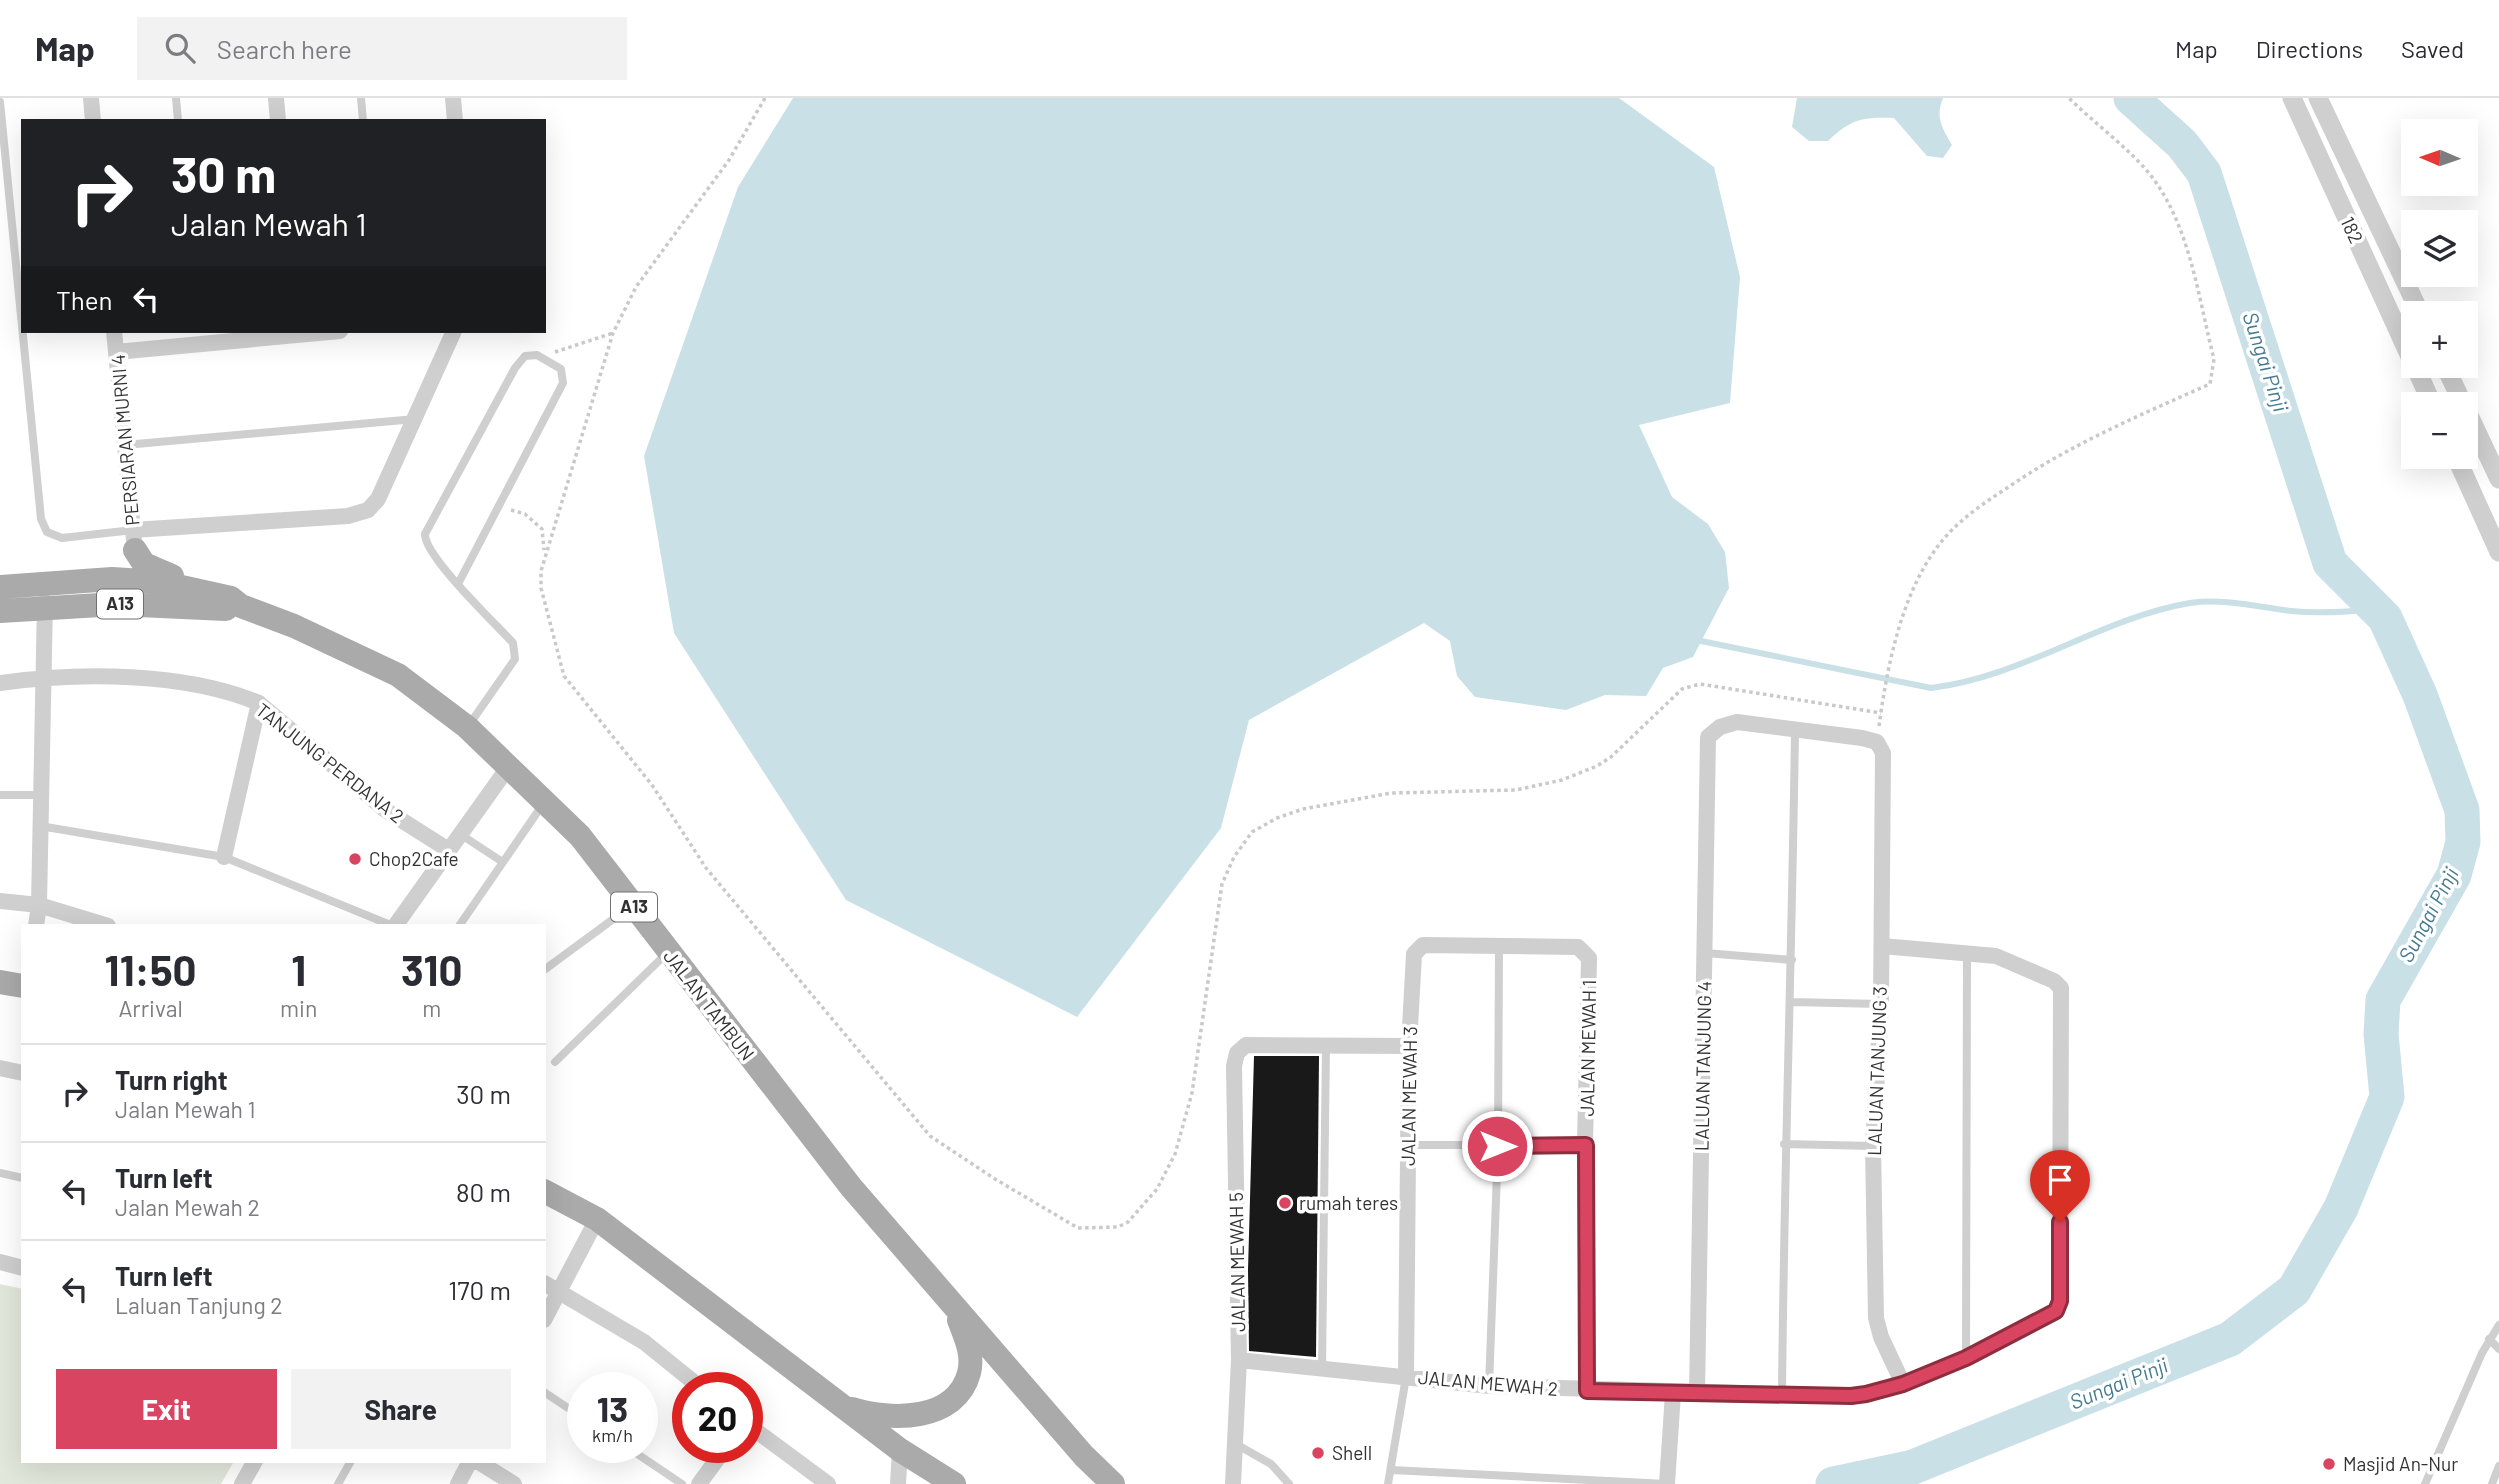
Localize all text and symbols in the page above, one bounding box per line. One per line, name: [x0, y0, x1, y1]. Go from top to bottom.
search box: [137, 17, 627, 80]
text: Map: [35, 28, 95, 68]
icon: search: [161, 29, 199, 67]
text: Search here: [217, 33, 352, 64]
text: Map: [2175, 34, 2218, 63]
text: Directions: [2256, 34, 2363, 63]
text: Saved: [2401, 34, 2464, 63]
north arrow: [2401, 119, 2478, 196]
map controls: [2401, 119, 2478, 469]
text: 30 m: [171, 144, 276, 203]
icon: right: [56, 147, 147, 238]
text: Jalan Mewah 1: [171, 204, 367, 242]
button: layers: [2401, 210, 2478, 287]
street label: 182: [2336, 213, 2369, 247]
icon: left: [127, 280, 165, 318]
text: Then: [56, 284, 113, 315]
button: +: [2401, 301, 2478, 378]
water label: Sungai Pinji: [2239, 308, 2295, 415]
street label: PERSIARAN MURNI 4: [106, 353, 143, 527]
button: −: [2401, 392, 2478, 469]
road number: A13: [97, 590, 143, 618]
street label: TANJUNG PERDANA 2: [252, 698, 409, 827]
place label: Chop2Cafe: [369, 847, 459, 870]
marker: Chop2Cafe: [347, 851, 363, 867]
water label: Sungai Pinji: [2392, 862, 2463, 966]
road number: A13: [611, 892, 657, 922]
text: 11:50: [105, 944, 197, 994]
text: 1: [291, 944, 306, 994]
text: 310: [401, 944, 462, 994]
street label: JALAN TAMBUN: [659, 945, 760, 1065]
street label: JALAN MEWAH 1: [1575, 979, 1600, 1117]
street label: LALUAN TANJUNG 4: [1690, 981, 1715, 1151]
street label: LALUAN TANJUNG 3: [1862, 986, 1891, 1156]
text: Arrival: [118, 994, 183, 1022]
text: min: [280, 994, 317, 1022]
text: m: [422, 994, 441, 1022]
street label: JALAN MEWAH 3: [1396, 1026, 1421, 1166]
text: Turn right: [115, 1064, 228, 1095]
icon: right: [56, 1074, 94, 1112]
text: 30 m: [456, 1078, 511, 1109]
text: Jalan Mewah 1: [115, 1095, 256, 1123]
position arrow: [1460, 1109, 1534, 1183]
pin: [2030, 1150, 2090, 1222]
icon: arrive: [2041, 1161, 2079, 1199]
text: Turn left: [115, 1162, 213, 1193]
icon: left: [56, 1172, 94, 1210]
text: 80 m: [456, 1176, 511, 1207]
place label: rumah teres: [1299, 1191, 1398, 1214]
street label: JALAN MEWAH 5: [1224, 1192, 1249, 1332]
text: Jalan Mewah 2: [115, 1193, 260, 1221]
marker: rumah teres: [1277, 1195, 1293, 1211]
text: Turn left: [115, 1260, 213, 1291]
icon: left: [56, 1270, 94, 1308]
text: 170 m: [448, 1274, 511, 1305]
text: Laluan Tanjung 2: [115, 1291, 283, 1319]
water label: Sungai Pinji: [2066, 1351, 2172, 1414]
street label: JALAN MEWAH 2: [1417, 1365, 1559, 1400]
button: Exit: [56, 1369, 277, 1449]
button: Share: [291, 1369, 511, 1449]
speed limit sign: 20: [672, 1372, 763, 1463]
text: 13: [597, 1387, 628, 1429]
text: km/h: [592, 1424, 633, 1446]
place label: Shell: [1332, 1441, 1372, 1464]
marker: Shell: [1310, 1445, 1326, 1461]
place label: Masjid An-Nur: [2343, 1452, 2458, 1475]
marker: Masjid An-Nur: [2321, 1456, 2337, 1472]

